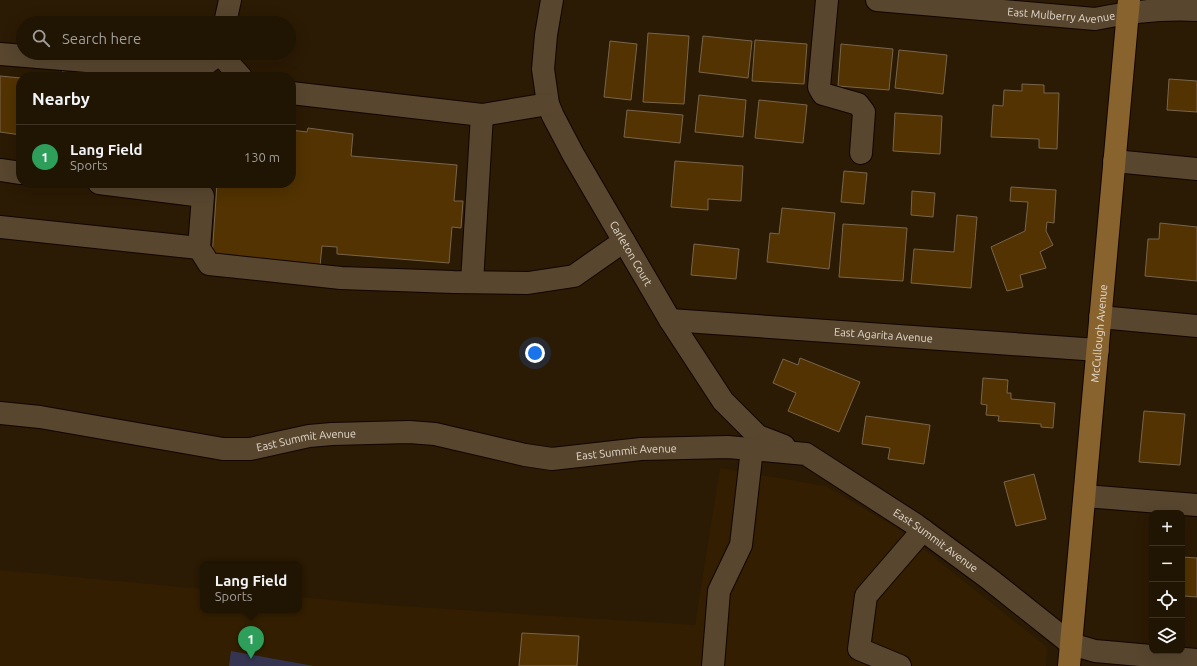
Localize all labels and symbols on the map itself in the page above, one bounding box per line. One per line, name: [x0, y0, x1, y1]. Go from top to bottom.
street label: East Mulberry Avenue: [1007, 5, 1116, 25]
street label: Carleton Court: [607, 219, 655, 288]
street label: McCullough Avenue: [1089, 284, 1109, 383]
street label: East Agarita Avenue: [834, 326, 933, 344]
your location: [525, 343, 545, 363]
street label: East Summit Avenue: [255, 427, 356, 453]
street label: East Summit Avenue: [575, 442, 677, 462]
street label: East Summit Avenue: [891, 506, 980, 575]
pin: 1: [238, 626, 264, 659]

